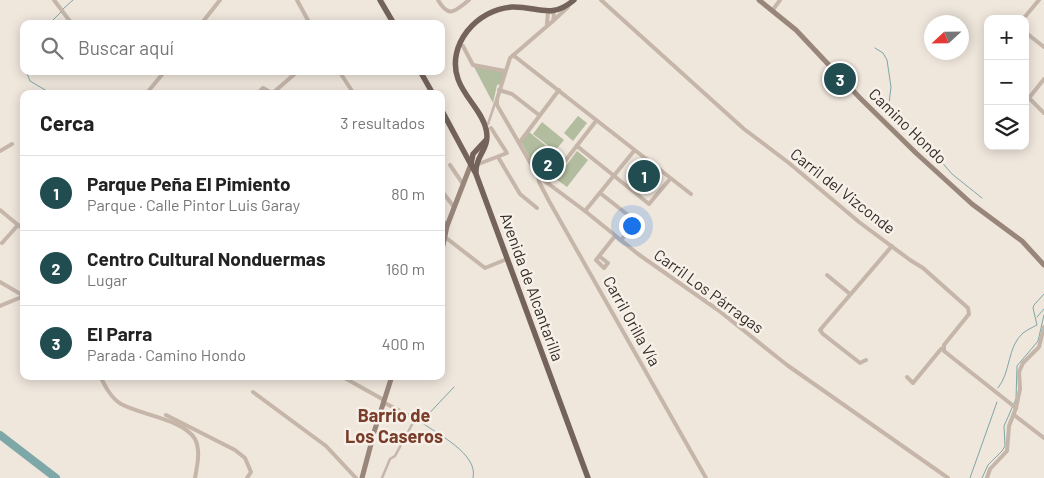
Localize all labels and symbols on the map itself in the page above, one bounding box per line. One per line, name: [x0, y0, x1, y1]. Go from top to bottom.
north arrow: [924, 15, 969, 60]
pin: 3: [824, 60, 856, 98]
street label: Camino Hondo: [866, 84, 951, 167]
street label: Carril del Vizconde: [787, 144, 900, 237]
pin: 2: [532, 145, 564, 183]
pin: 1: [628, 157, 660, 195]
street label: Avenida de Alcantarilla: [497, 210, 568, 364]
your location: [619, 213, 645, 239]
street label: Carril Los Párragas: [651, 244, 768, 337]
street label: Carril Orilla Vía: [600, 272, 665, 369]
district label: Barrio de Los Caseros: [345, 404, 443, 447]

